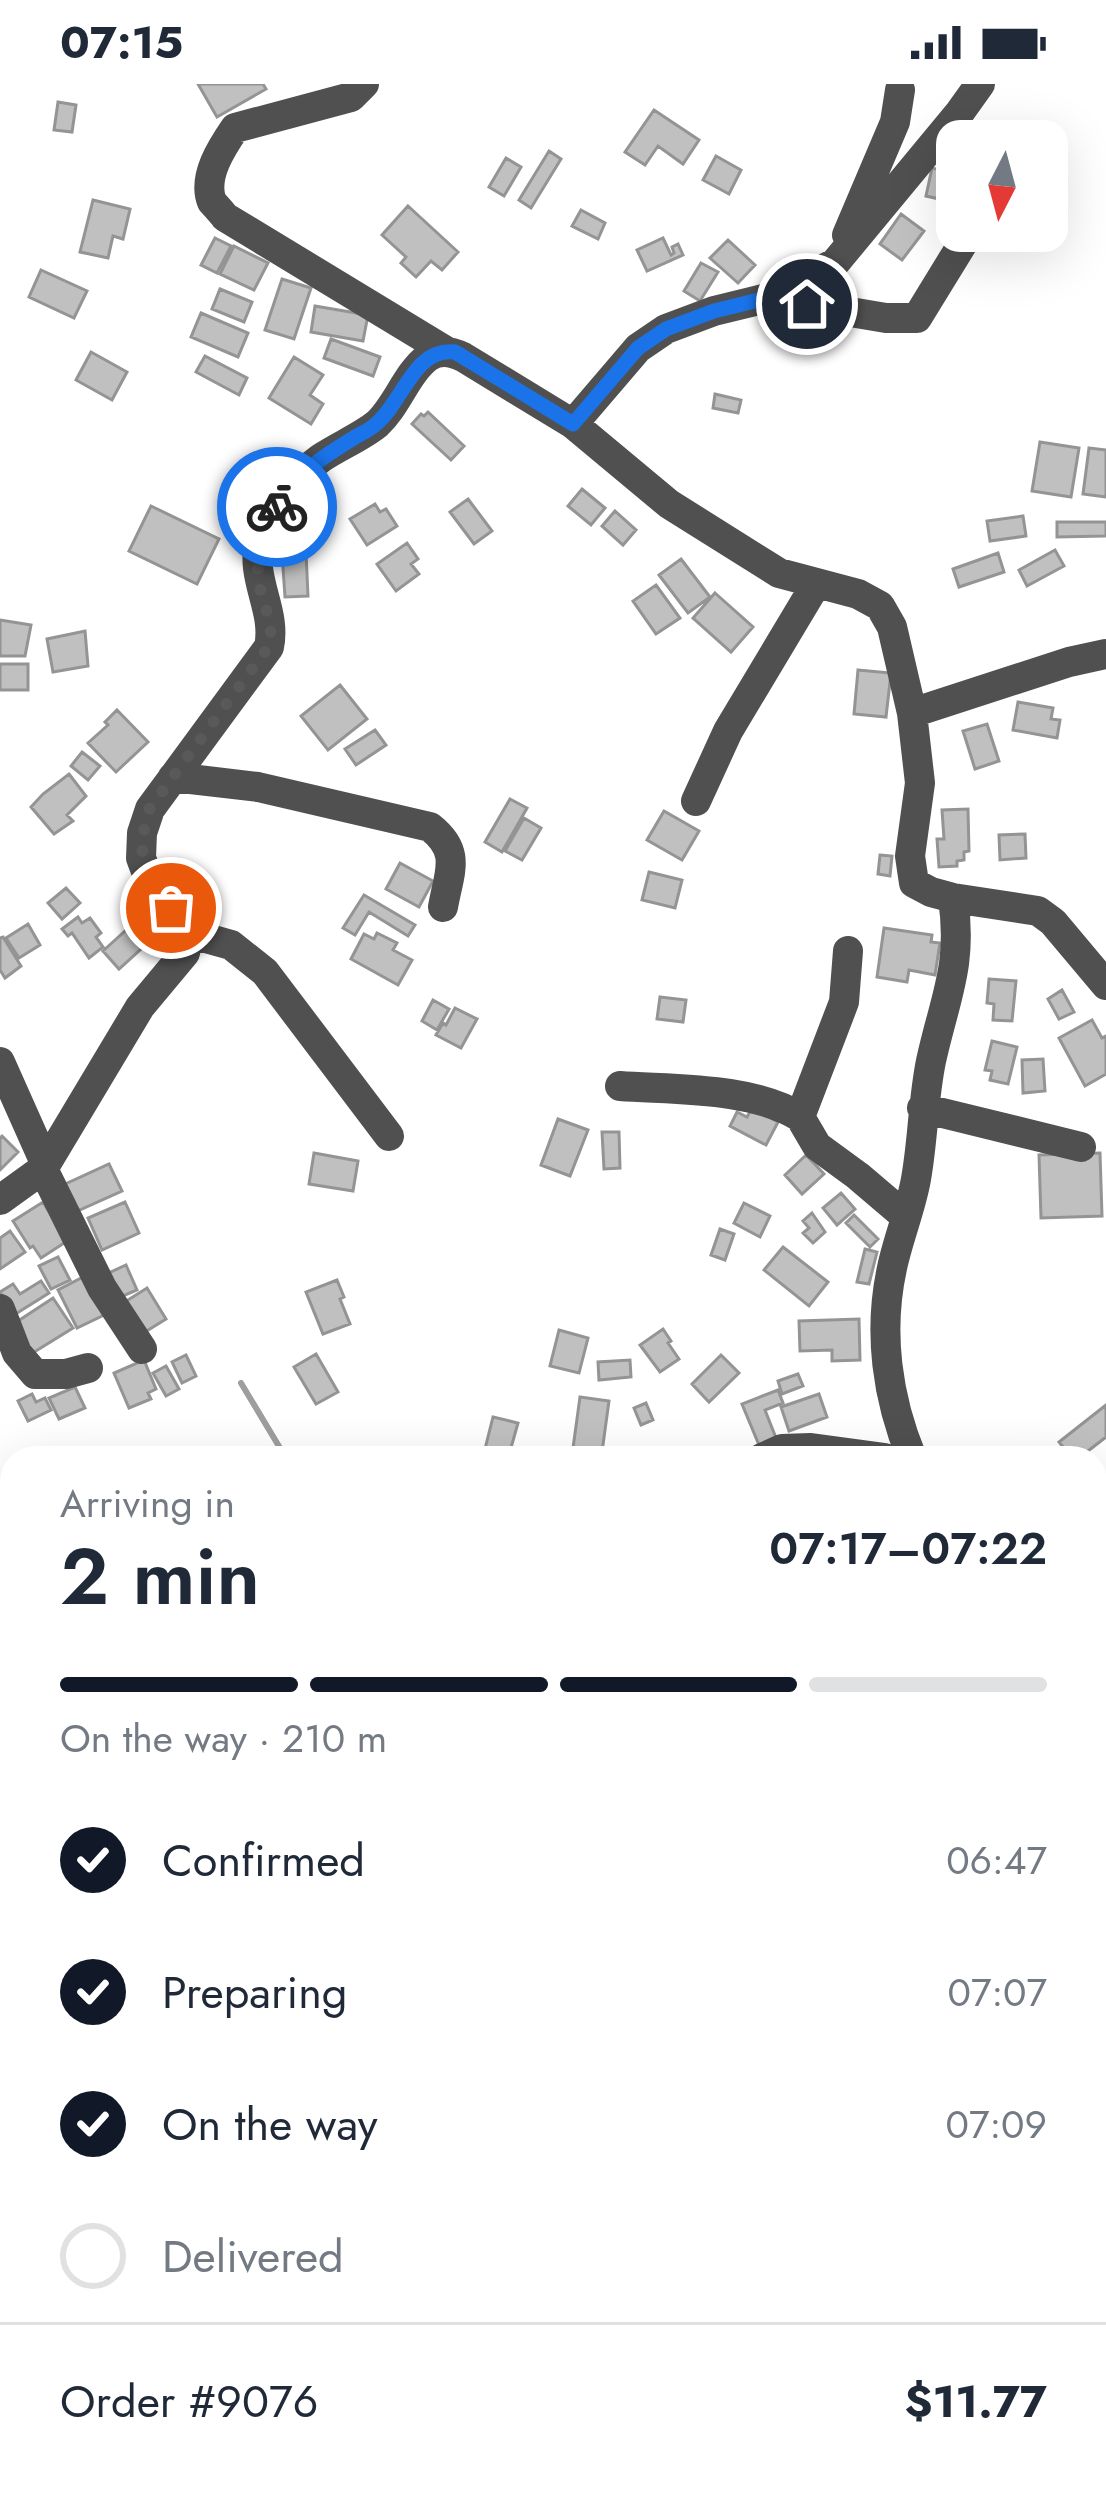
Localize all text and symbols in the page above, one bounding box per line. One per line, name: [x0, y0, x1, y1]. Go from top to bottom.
text: 07:15: [60, 10, 183, 75]
north arrow: [936, 120, 1068, 252]
map controls: [936, 120, 1068, 252]
pin: [756, 253, 858, 355]
icon: home: [774, 271, 840, 337]
courier: [217, 447, 337, 567]
icon: bike: [244, 474, 310, 540]
pin: [120, 857, 222, 959]
icon: bag: [138, 875, 204, 941]
text: Arriving in: [60, 1475, 235, 1532]
text: 07:17–07:22: [769, 1516, 1047, 1581]
text: 2 min: [60, 1521, 260, 1633]
text: On the way · 210 m: [60, 1710, 387, 1767]
icon: check: [60, 1827, 126, 1893]
text: Confirmed: [162, 1828, 365, 1893]
text: 06:47: [946, 1832, 1047, 1889]
icon: check: [60, 1959, 126, 2025]
text: Preparing: [162, 1960, 347, 2025]
text: 07:07: [948, 1964, 1047, 2021]
icon: check: [60, 2091, 126, 2157]
text: On the way: [162, 2092, 378, 2157]
text: 07:09: [946, 2096, 1047, 2153]
text: Delivered: [162, 2224, 344, 2289]
text: Order #9076: [60, 2369, 318, 2434]
text: $11.77: [904, 2369, 1047, 2434]

